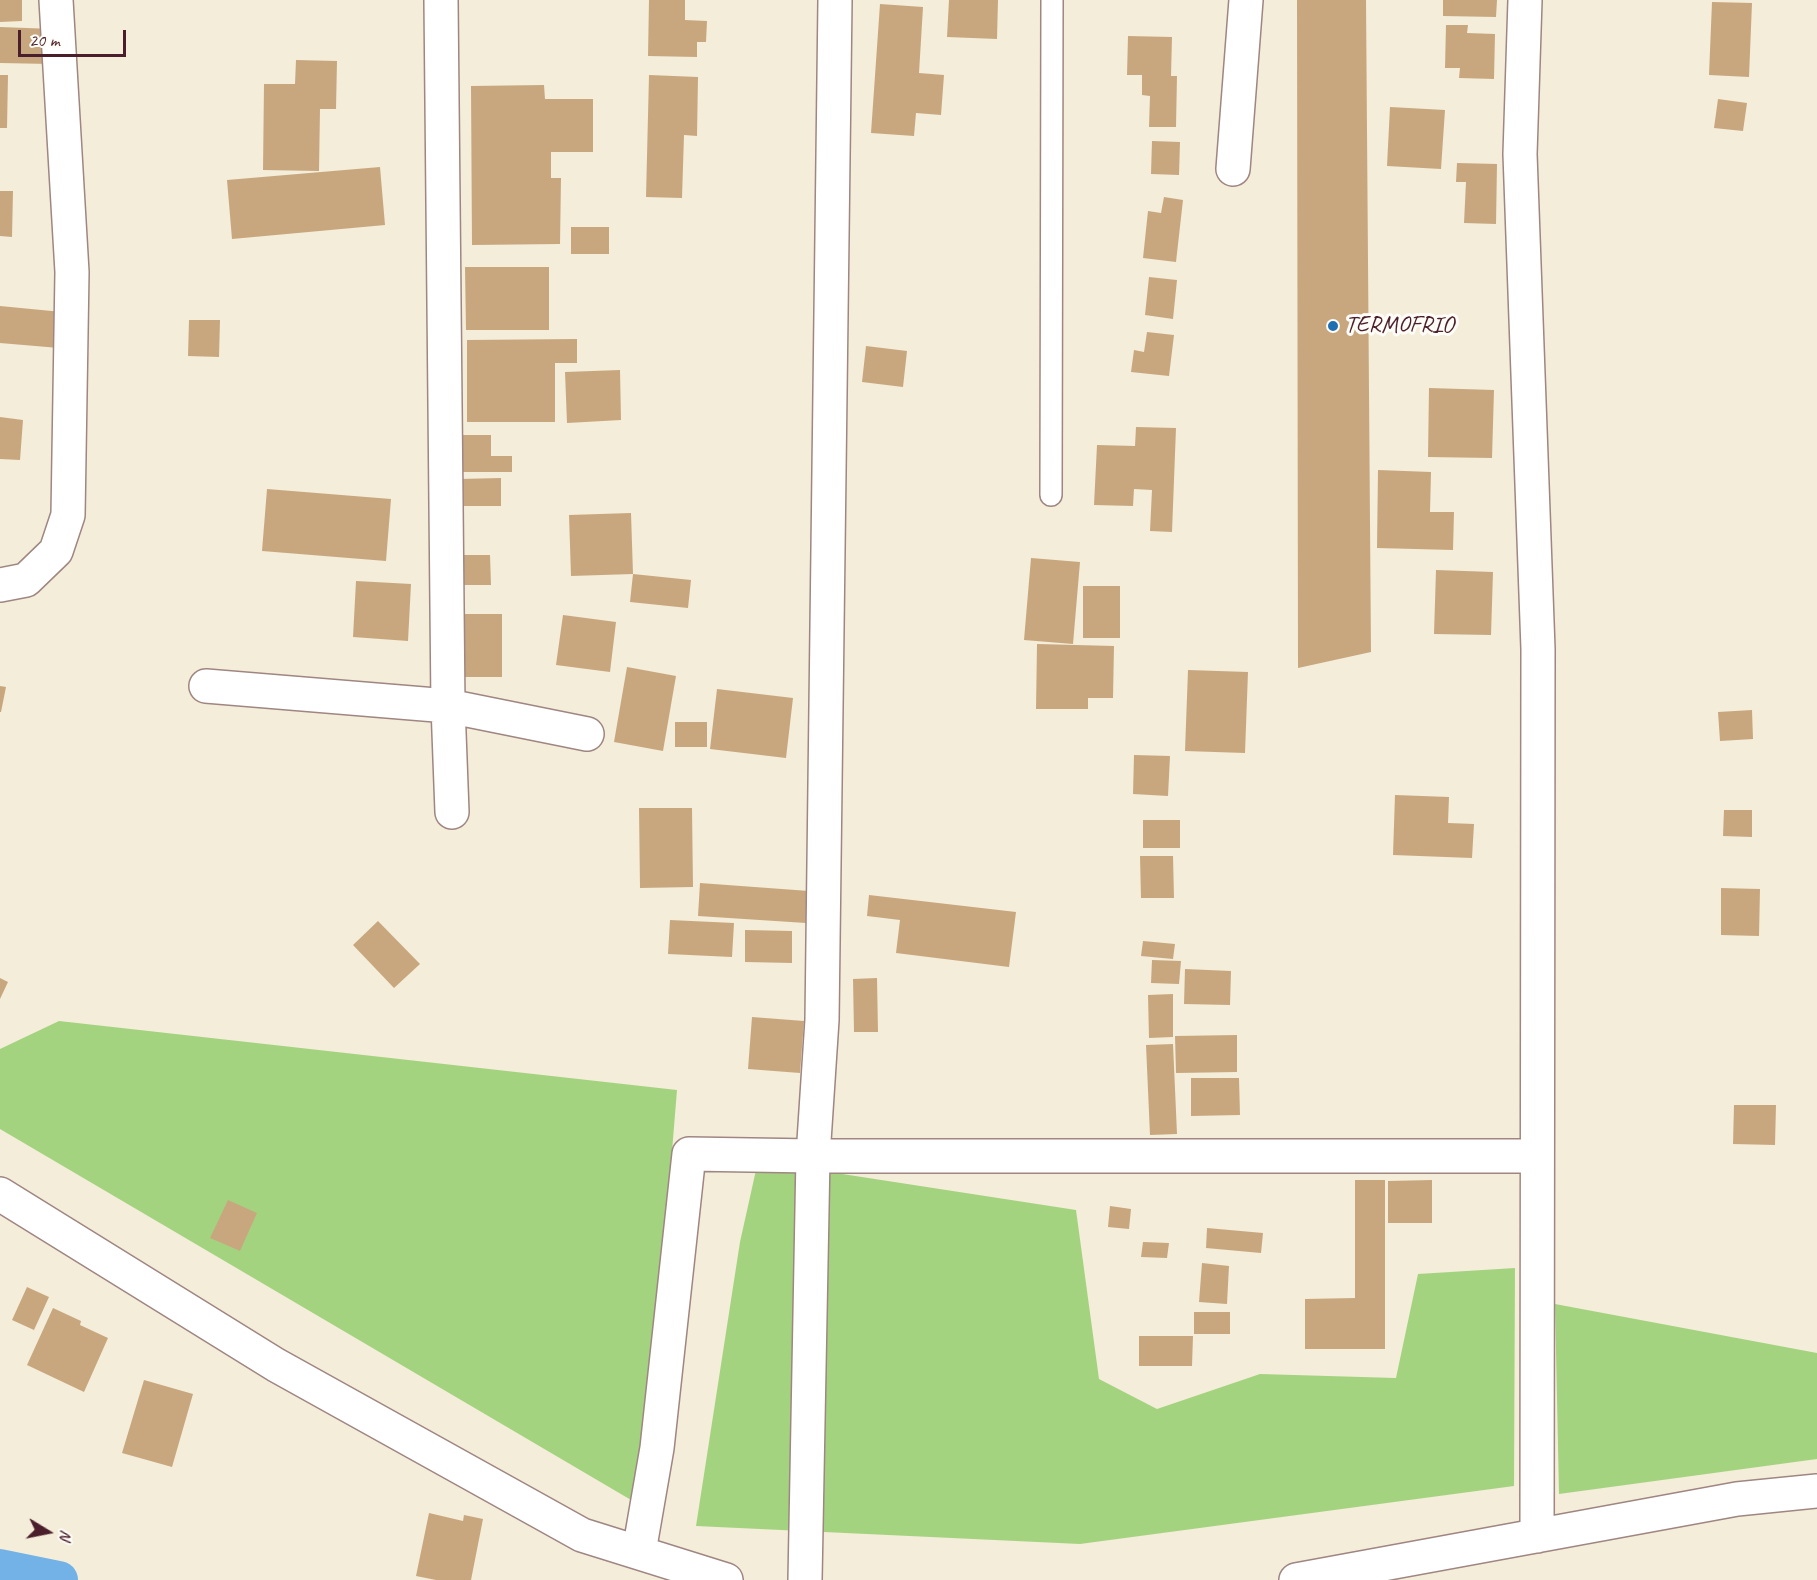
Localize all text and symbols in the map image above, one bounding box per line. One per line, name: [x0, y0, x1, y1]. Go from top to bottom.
scale bar: [21, 18, 129, 56]
text: 20 m: [29, 29, 60, 51]
place label: TERMOFRIO: [1345, 312, 1454, 340]
marker: TERMOFRIO: [1326, 319, 1340, 333]
north arrow: [18, 1502, 78, 1562]
text: N: [55, 1529, 76, 1542]

